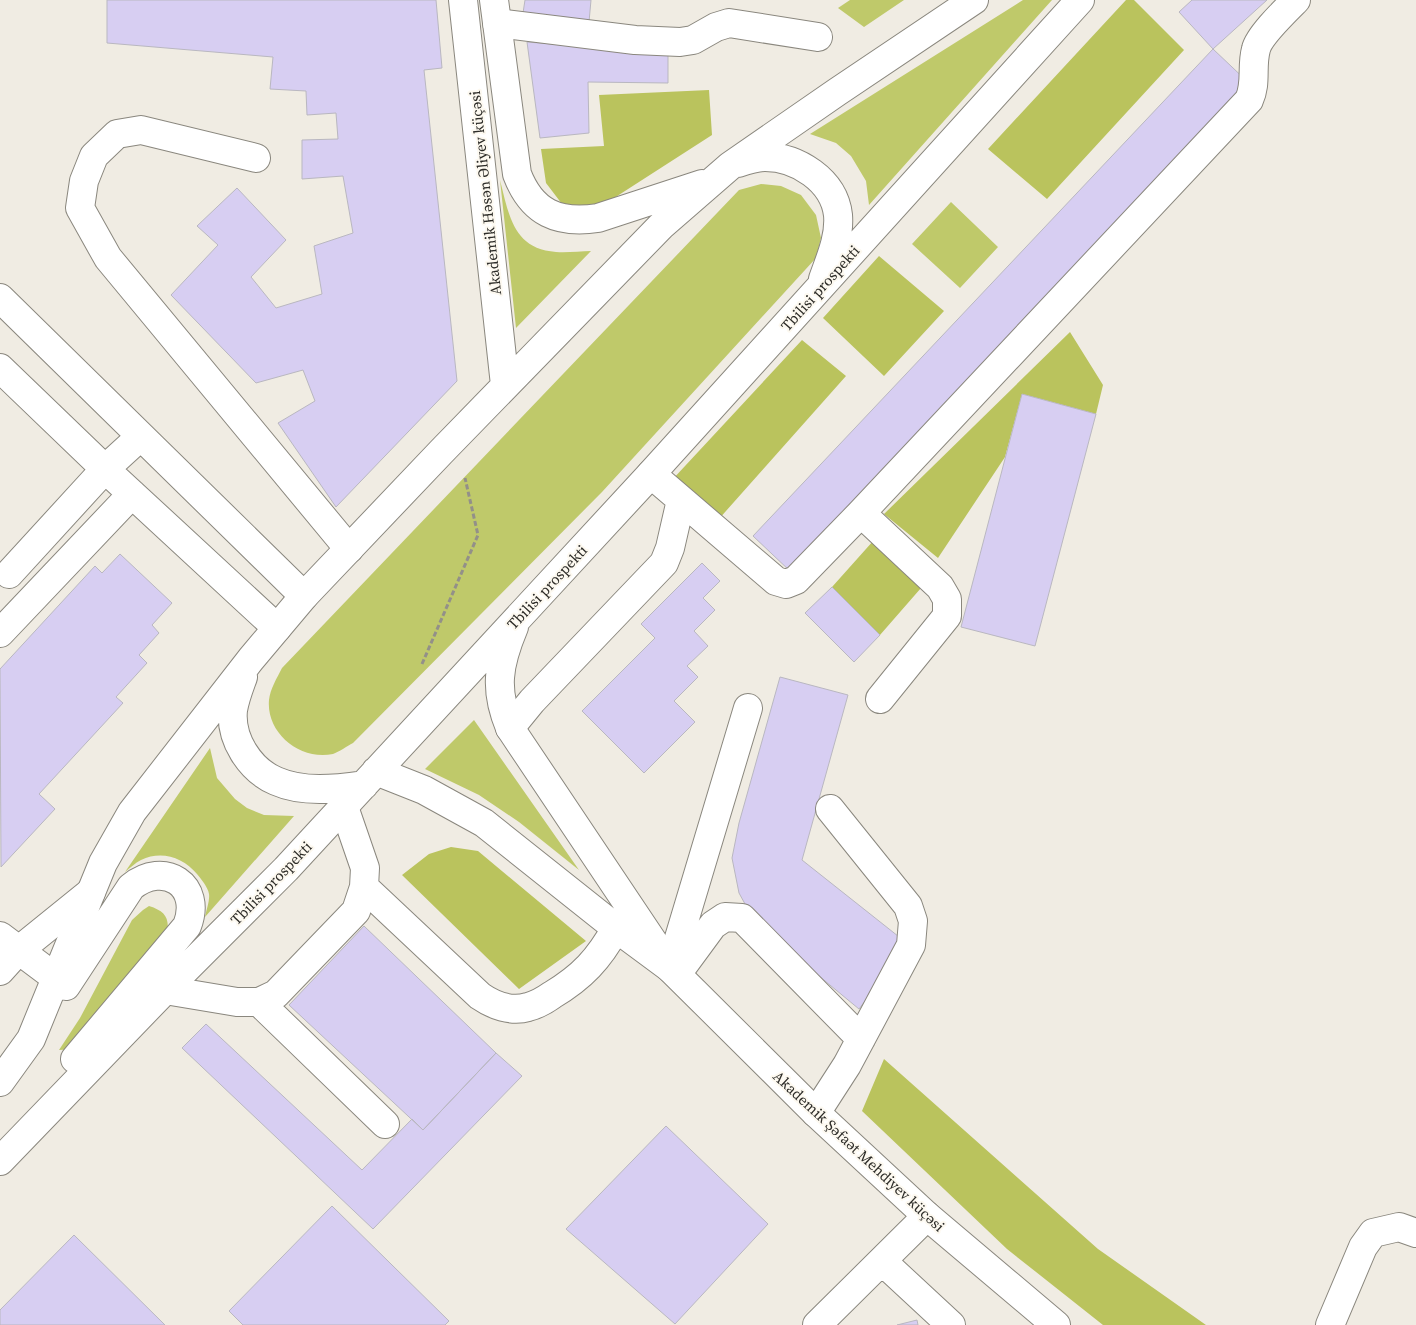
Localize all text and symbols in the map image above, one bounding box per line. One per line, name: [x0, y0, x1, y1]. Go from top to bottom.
street label: Akademik Həsən Əliyev küçəsi: [464, 90, 506, 296]
street label: Tbilisi prospekti: [776, 240, 864, 336]
street label: Tbilisi prospekti: [502, 540, 592, 634]
street label: Tbilisi prospekti: [226, 837, 316, 929]
street label: Akademik Şəfaət Mehdiyev küçəsi: [769, 1066, 949, 1236]

